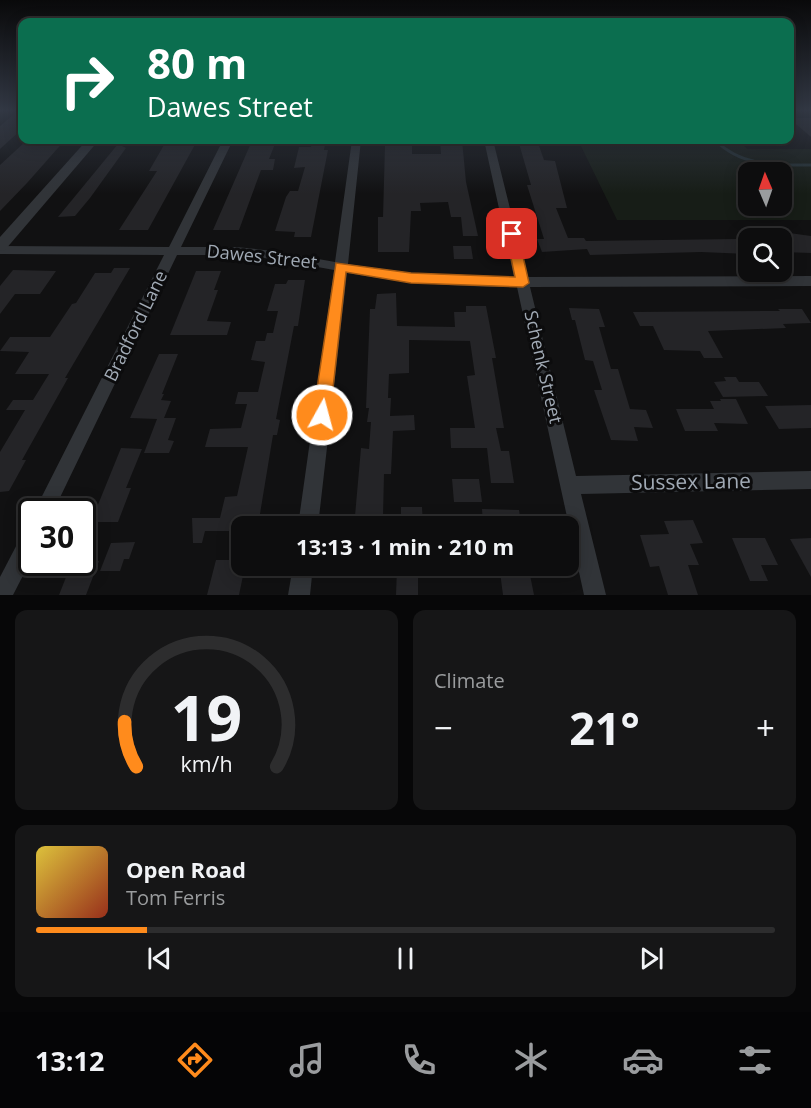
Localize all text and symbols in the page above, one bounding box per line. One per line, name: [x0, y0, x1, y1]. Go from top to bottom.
text: 80 m: [147, 34, 247, 91]
icon: right: [48, 42, 126, 120]
text: Dawes Street: [147, 88, 313, 125]
north arrow: [738, 162, 792, 216]
map controls: [738, 162, 792, 282]
pin: [486, 208, 537, 259]
icon: arrive: [495, 217, 528, 250]
button: search: [738, 228, 792, 282]
street label: Dawes Street: [206, 238, 318, 274]
street label: Bradford Lane: [98, 266, 172, 385]
street label: Schenk Street: [519, 308, 569, 426]
position arrow: [290, 383, 354, 447]
street label: Sussex Lane: [631, 466, 751, 496]
speed limit sign: 30: [18, 498, 96, 576]
text: 13:13 · 1 min · 210 m: [296, 531, 514, 561]
text: Climate: [434, 667, 505, 694]
text: 19: [171, 674, 242, 759]
text: 21°: [569, 697, 640, 758]
text: −: [434, 705, 453, 750]
text: +: [756, 705, 775, 750]
text: km/h: [180, 749, 233, 778]
text: Open Road: [126, 854, 246, 884]
text: Tom Ferris: [126, 884, 225, 911]
icon: previous: [143, 942, 176, 975]
icon: pause: [389, 942, 422, 975]
icon: next: [635, 942, 668, 975]
icon: directions: [174, 1039, 216, 1081]
icon: music: [286, 1039, 328, 1081]
icon: phone: [398, 1039, 440, 1081]
icon: climate: [510, 1039, 552, 1081]
icon: car: [622, 1039, 664, 1081]
icon: filters: [734, 1039, 776, 1081]
text: 13:12: [35, 1042, 104, 1079]

